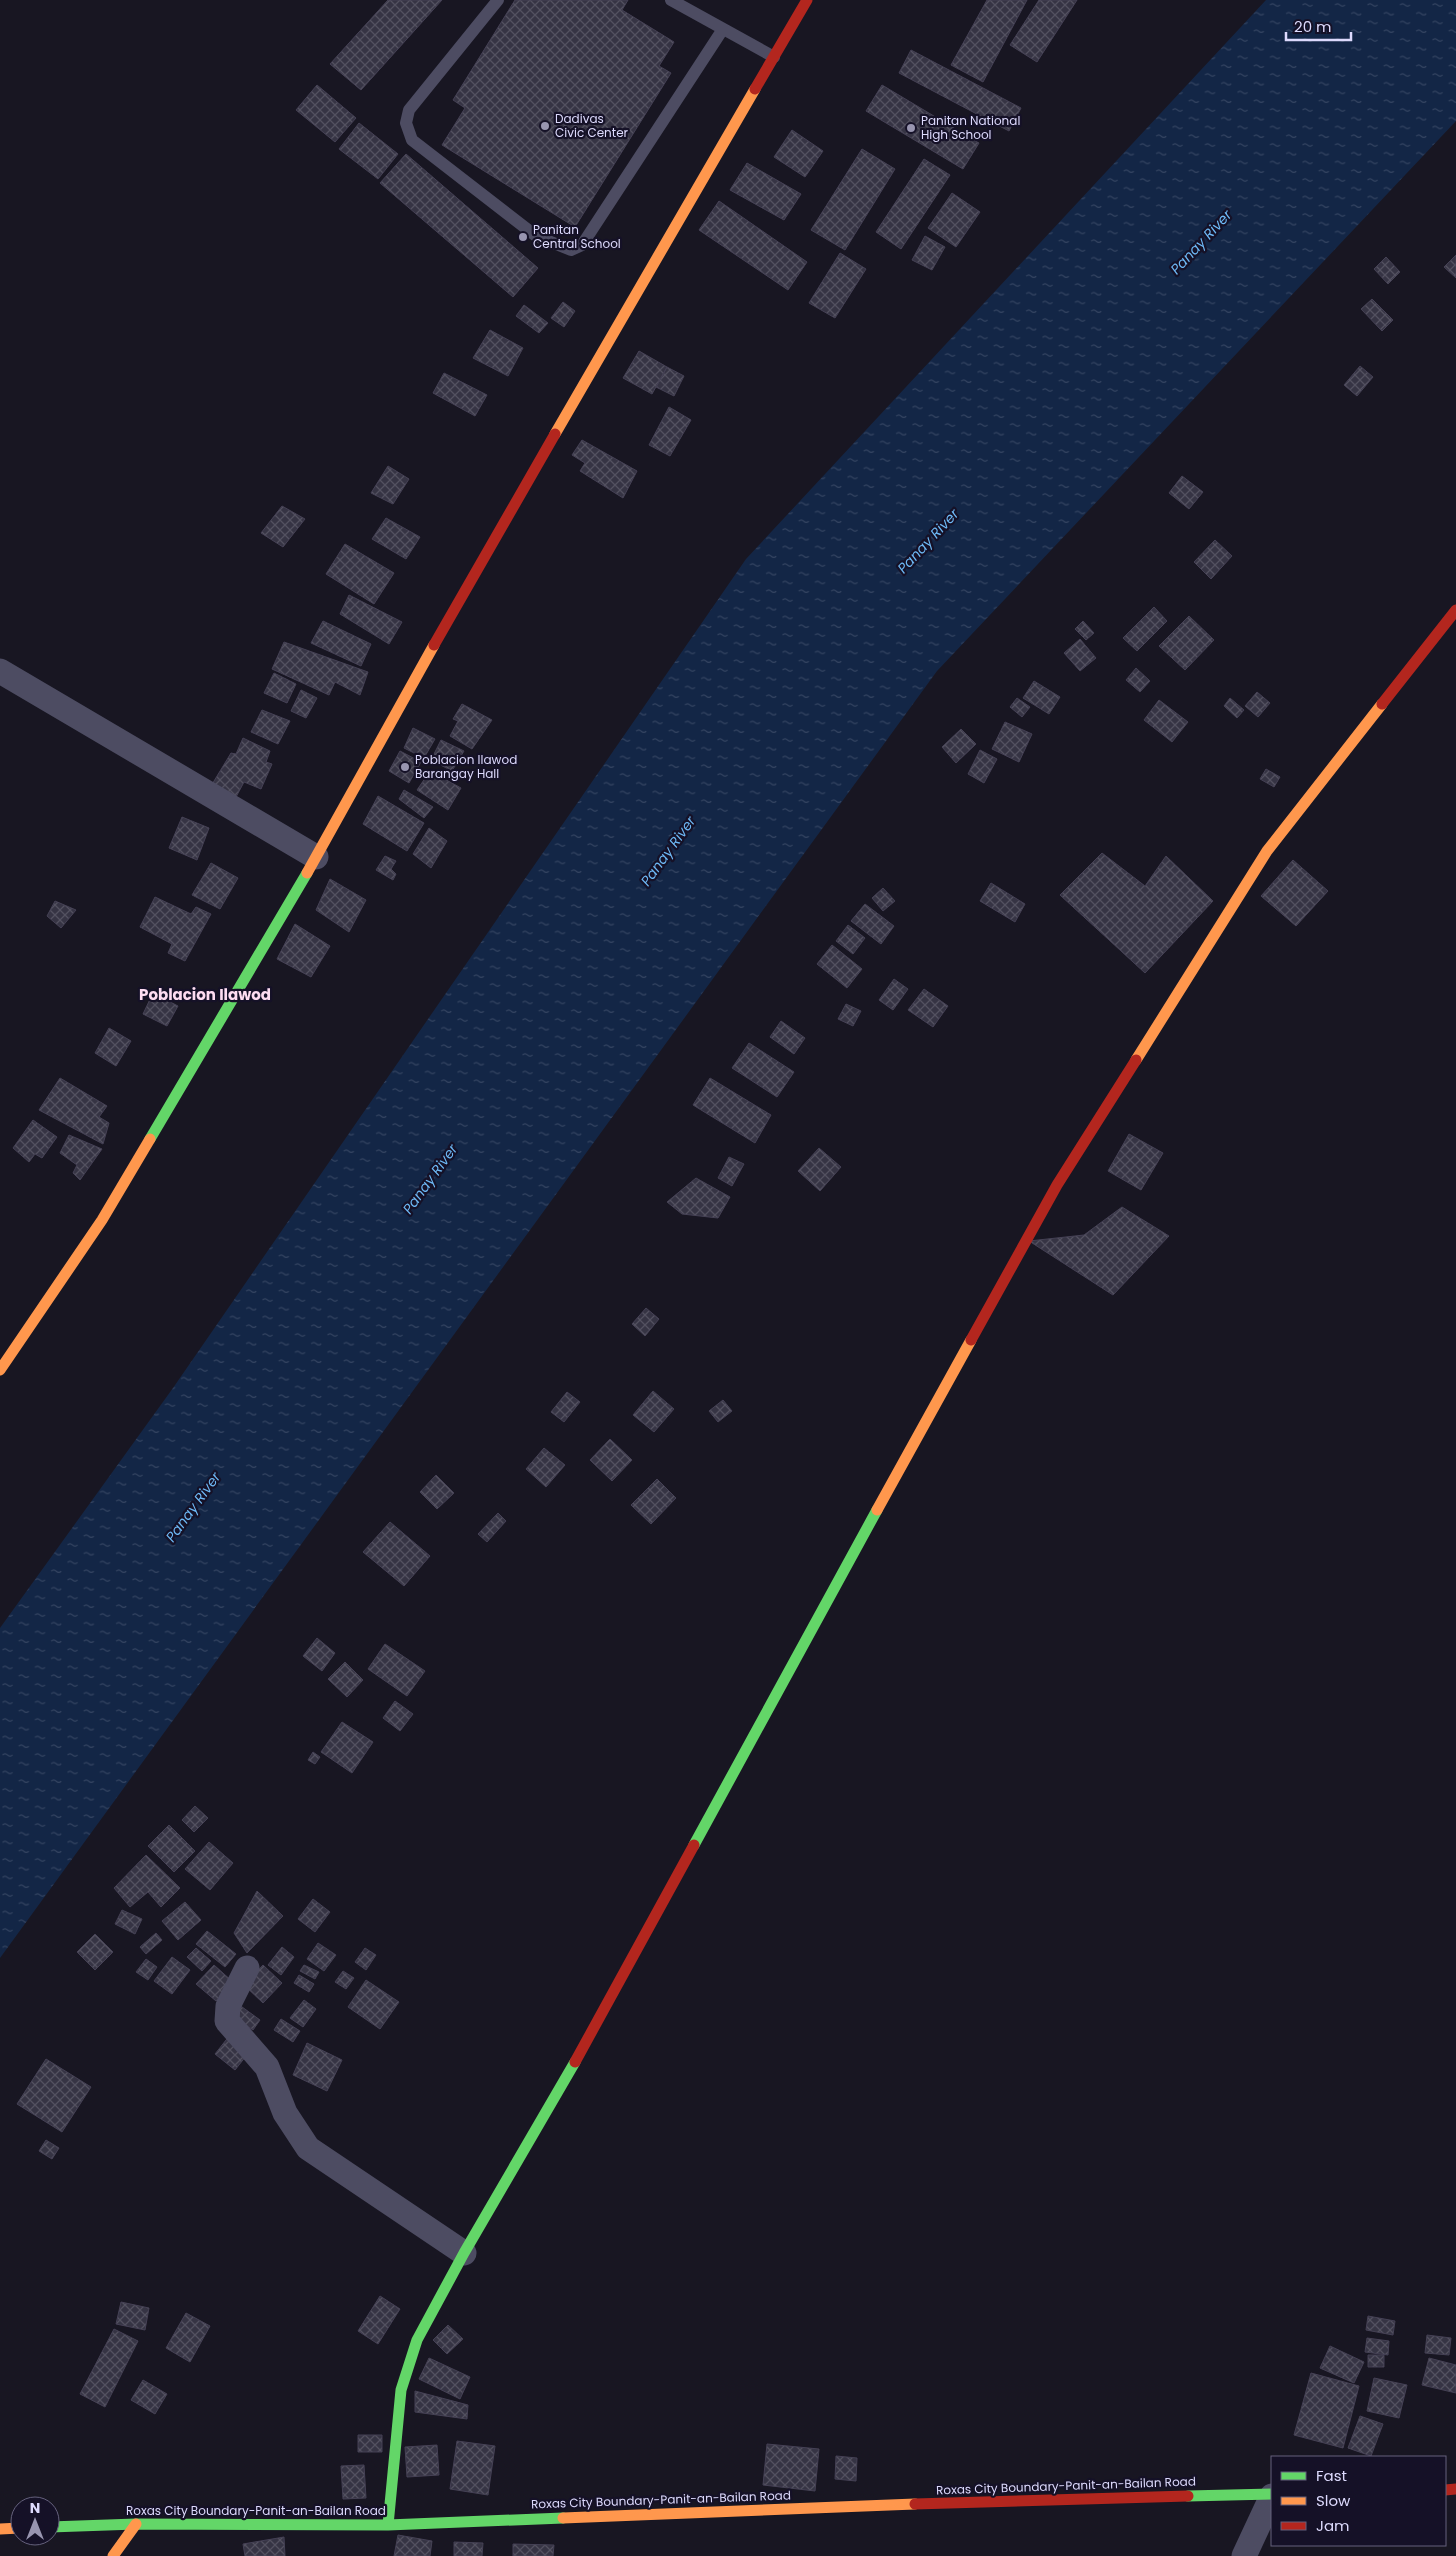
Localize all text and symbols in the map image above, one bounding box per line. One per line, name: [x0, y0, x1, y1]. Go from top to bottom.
scale bar: [1286, 10, 1351, 42]
text: 20 m: [1294, 16, 1332, 37]
place label: Dadivas Civic Center: [555, 110, 629, 141]
place label: Panitan National High School: [921, 112, 1020, 143]
marker: Dadivas Civic Center: [539, 120, 551, 132]
marker: Panitan National High School: [905, 122, 917, 134]
water label: Panay River: [1166, 205, 1237, 279]
place label: Panitan Central School: [533, 221, 621, 252]
marker: Panitan Central School: [517, 231, 529, 243]
water label: Panay River: [893, 504, 964, 578]
place label: Poblacion Ilawod Barangay Hall: [415, 751, 517, 782]
marker: Poblacion Ilawod Barangay Hall: [399, 761, 411, 773]
water label: Panay River: [636, 811, 701, 890]
district label: Poblacion Ilawod: [139, 984, 271, 1005]
water label: Panay River: [398, 1139, 463, 1218]
water label: Panay River: [161, 1467, 226, 1546]
legend: [1271, 2456, 1446, 2546]
text: Fast: [1316, 2465, 1347, 2486]
street label: Roxas City Boundary-Panit-an-Bailan Road: [936, 2472, 1196, 2499]
street label: Roxas City Boundary-Panit-an-Bailan Road: [531, 2486, 791, 2513]
text: Slow: [1316, 2490, 1351, 2511]
north arrow: [10, 2496, 60, 2546]
text: N: [30, 2498, 40, 2518]
street label: Roxas City Boundary-Panit-an-Bailan Road: [126, 2502, 386, 2519]
text: Jam: [1316, 2515, 1350, 2536]

